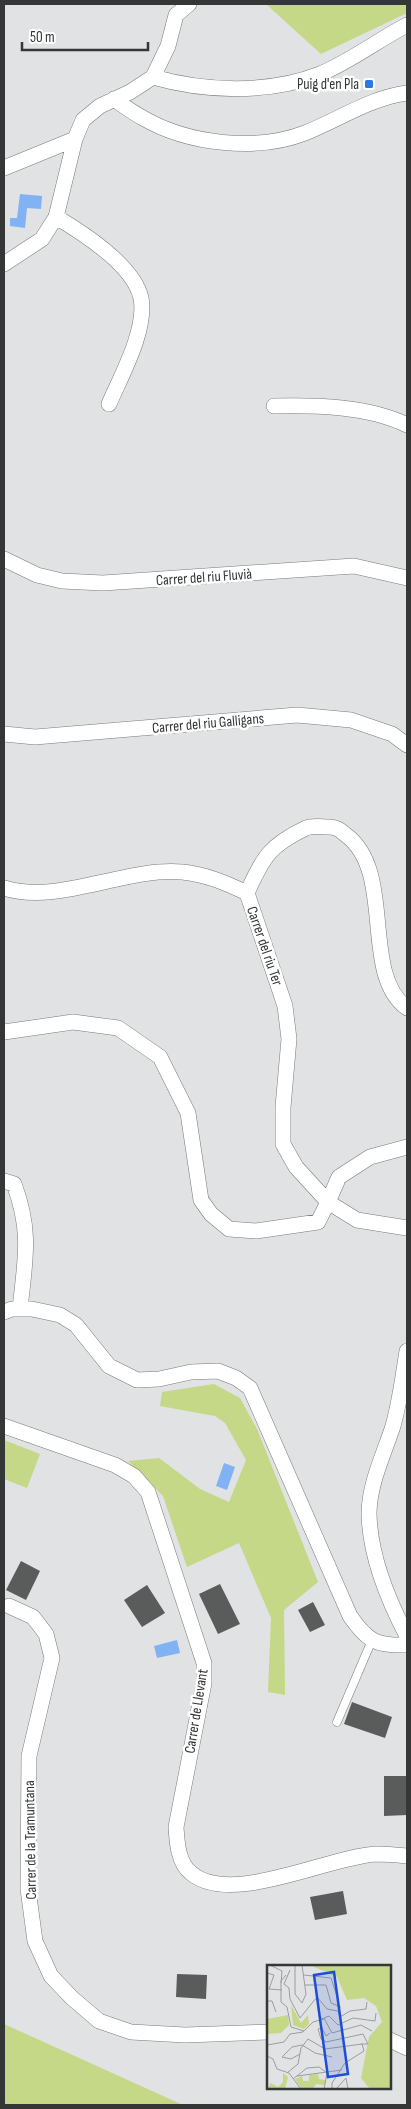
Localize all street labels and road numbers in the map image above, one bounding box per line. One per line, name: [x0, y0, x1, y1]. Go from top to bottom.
street label: Carrer del riu Fluvià: [155, 565, 253, 590]
street label: Carrer del riu Galligans: [151, 709, 265, 738]
street label: Carrer del riu Ter: [242, 904, 287, 989]
street label: Carrer de Llevant: [180, 1667, 213, 1755]
street label: Carrer de la Tramuntana: [20, 1780, 41, 1900]

